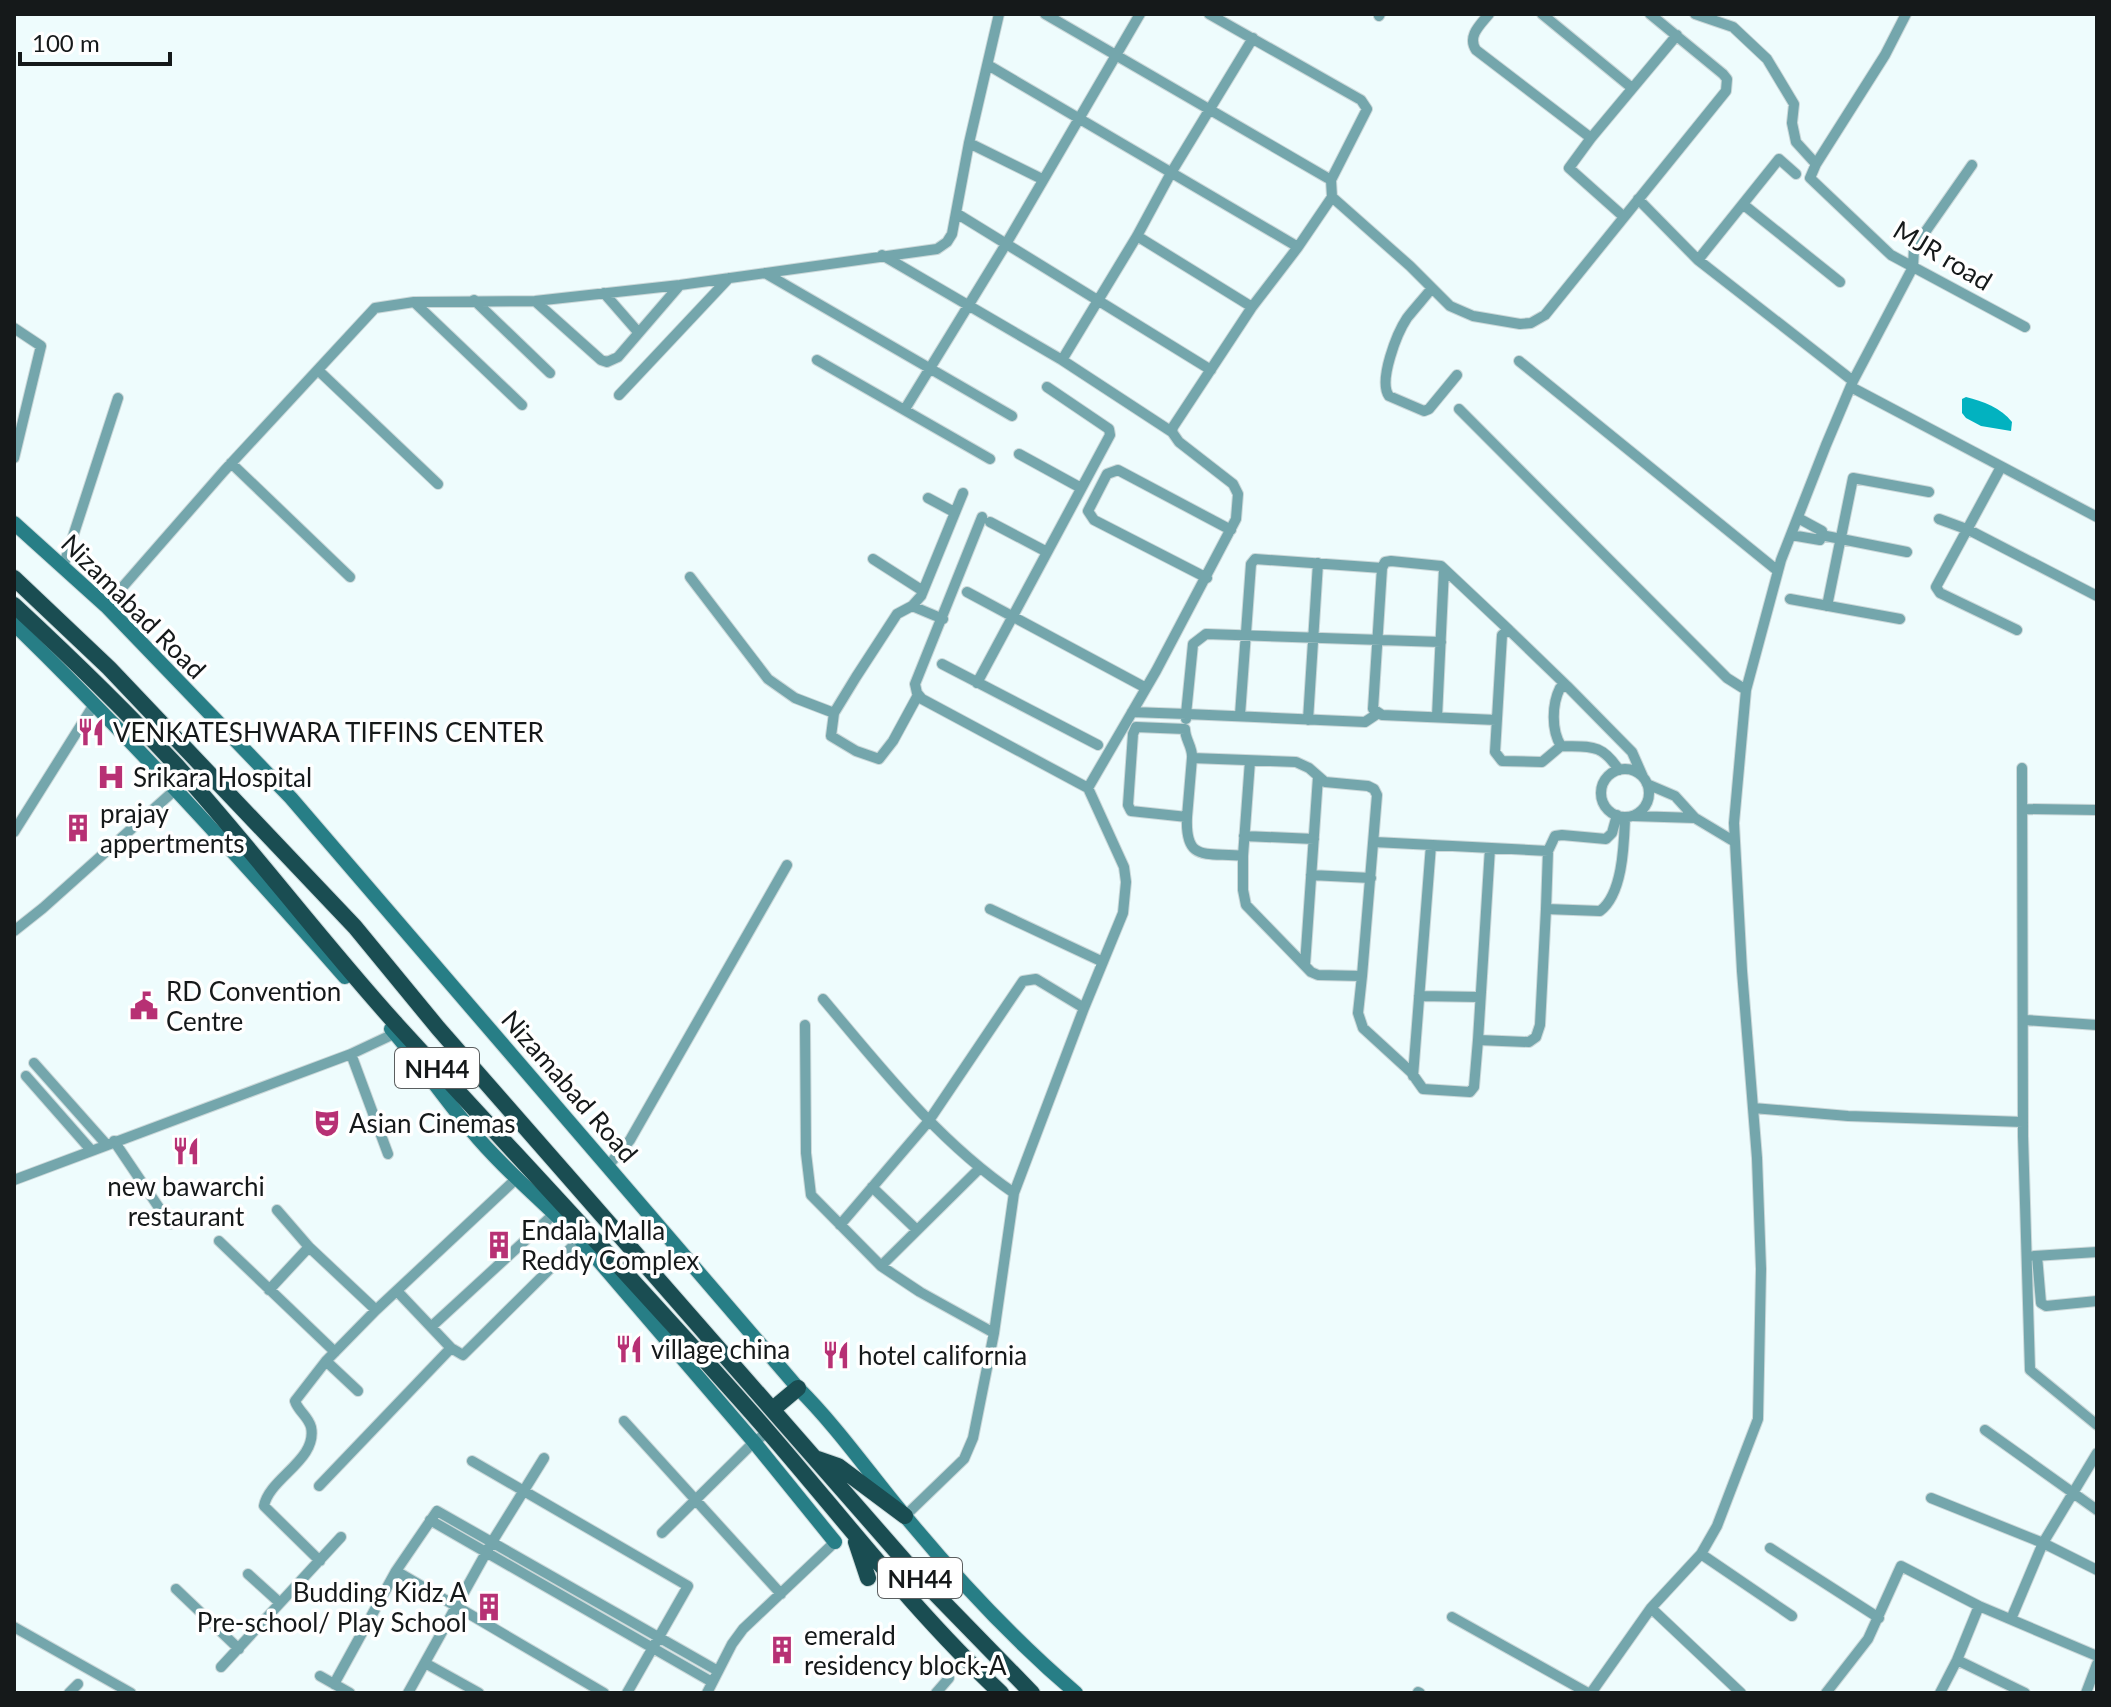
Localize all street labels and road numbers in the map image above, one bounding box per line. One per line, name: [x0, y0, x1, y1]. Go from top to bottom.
street label: MJR road: [1888, 213, 1998, 297]
street label: Nizamabad Road: [55, 527, 213, 685]
street label: Nizamabad Road: [495, 1003, 645, 1169]
road number: NH44: [395, 1048, 479, 1088]
road number: NH44: [878, 1558, 962, 1598]

